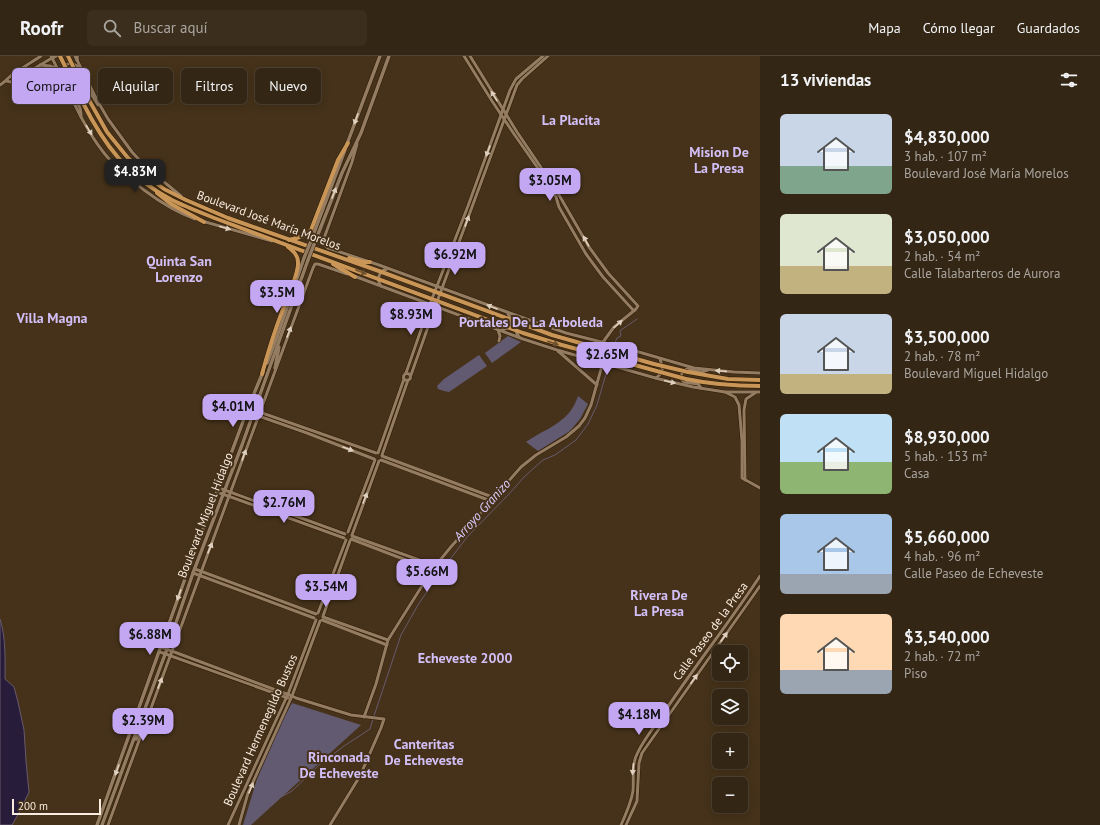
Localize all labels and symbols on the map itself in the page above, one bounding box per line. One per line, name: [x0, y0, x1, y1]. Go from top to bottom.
one-way arrow: [490, 91, 498, 101]
district label: La Placita: [542, 111, 600, 129]
one-way arrow: [353, 113, 359, 125]
one-way arrow: [85, 125, 93, 135]
district label: Mision De La Presa: [689, 143, 749, 177]
one-way arrow: [484, 146, 490, 158]
pin: $4.83M: [102, 159, 168, 193]
pin: $3.05M: [517, 168, 583, 202]
one-way arrow: [332, 186, 338, 198]
street label: Boulevard José María Morelos: [195, 187, 343, 253]
one-way arrow: [464, 215, 470, 227]
one-way arrow: [219, 225, 231, 231]
one-way arrow: [582, 235, 589, 247]
pin: $6.92M: [422, 242, 488, 276]
district label: Quinta San Lorenzo: [146, 252, 212, 286]
one-way arrow: [356, 270, 368, 276]
pin: $3.5M: [249, 280, 305, 314]
pin: $8.93M: [378, 302, 444, 336]
one-way arrow: [486, 303, 498, 309]
district label: Villa Magna: [15, 309, 88, 327]
district label: Portales De La Arboleda: [459, 313, 603, 331]
one-way arrow: [613, 319, 623, 329]
one-way arrow: [287, 325, 293, 337]
one-way arrow: [547, 340, 559, 346]
pin: $2.65M: [574, 342, 640, 376]
one-way arrow: [715, 368, 727, 375]
one-way arrow: [664, 379, 676, 385]
pin: $4.01M: [200, 394, 266, 428]
one-way arrow: [342, 446, 354, 452]
one-way arrow: [241, 449, 247, 461]
street label: Boulevard Miguel Hidalgo: [174, 450, 236, 580]
water label: Arroyo Granizo: [449, 475, 515, 545]
pin: $2.76M: [251, 490, 317, 524]
one-way arrow: [363, 492, 369, 504]
one-way arrow: [207, 542, 213, 554]
pin: $5.66M: [394, 559, 460, 593]
pin: $3.54M: [293, 574, 359, 608]
street label: Calle Paseo de la Presa: [669, 579, 751, 683]
district label: Rivera De La Presa: [630, 586, 688, 620]
one-way arrow: [176, 589, 182, 601]
pin: $6.88M: [117, 622, 183, 656]
one-way arrow: [720, 632, 728, 642]
district label: Echeveste 2000: [418, 649, 512, 667]
street label: Boulevard Hermenegildo Bustos: [220, 652, 300, 808]
one-way arrow: [690, 674, 698, 685]
one-way arrow: [157, 677, 163, 689]
pin: $4.18M: [606, 702, 672, 736]
pin: $2.39M: [110, 708, 176, 742]
district label: Canteritas De Echeveste: [384, 735, 464, 769]
district label: Rinconada De Echeveste: [299, 748, 379, 782]
one-way arrow: [630, 763, 636, 775]
one-way arrow: [114, 764, 120, 776]
one-way arrow: [248, 781, 254, 793]
scale bar: [12, 797, 101, 816]

